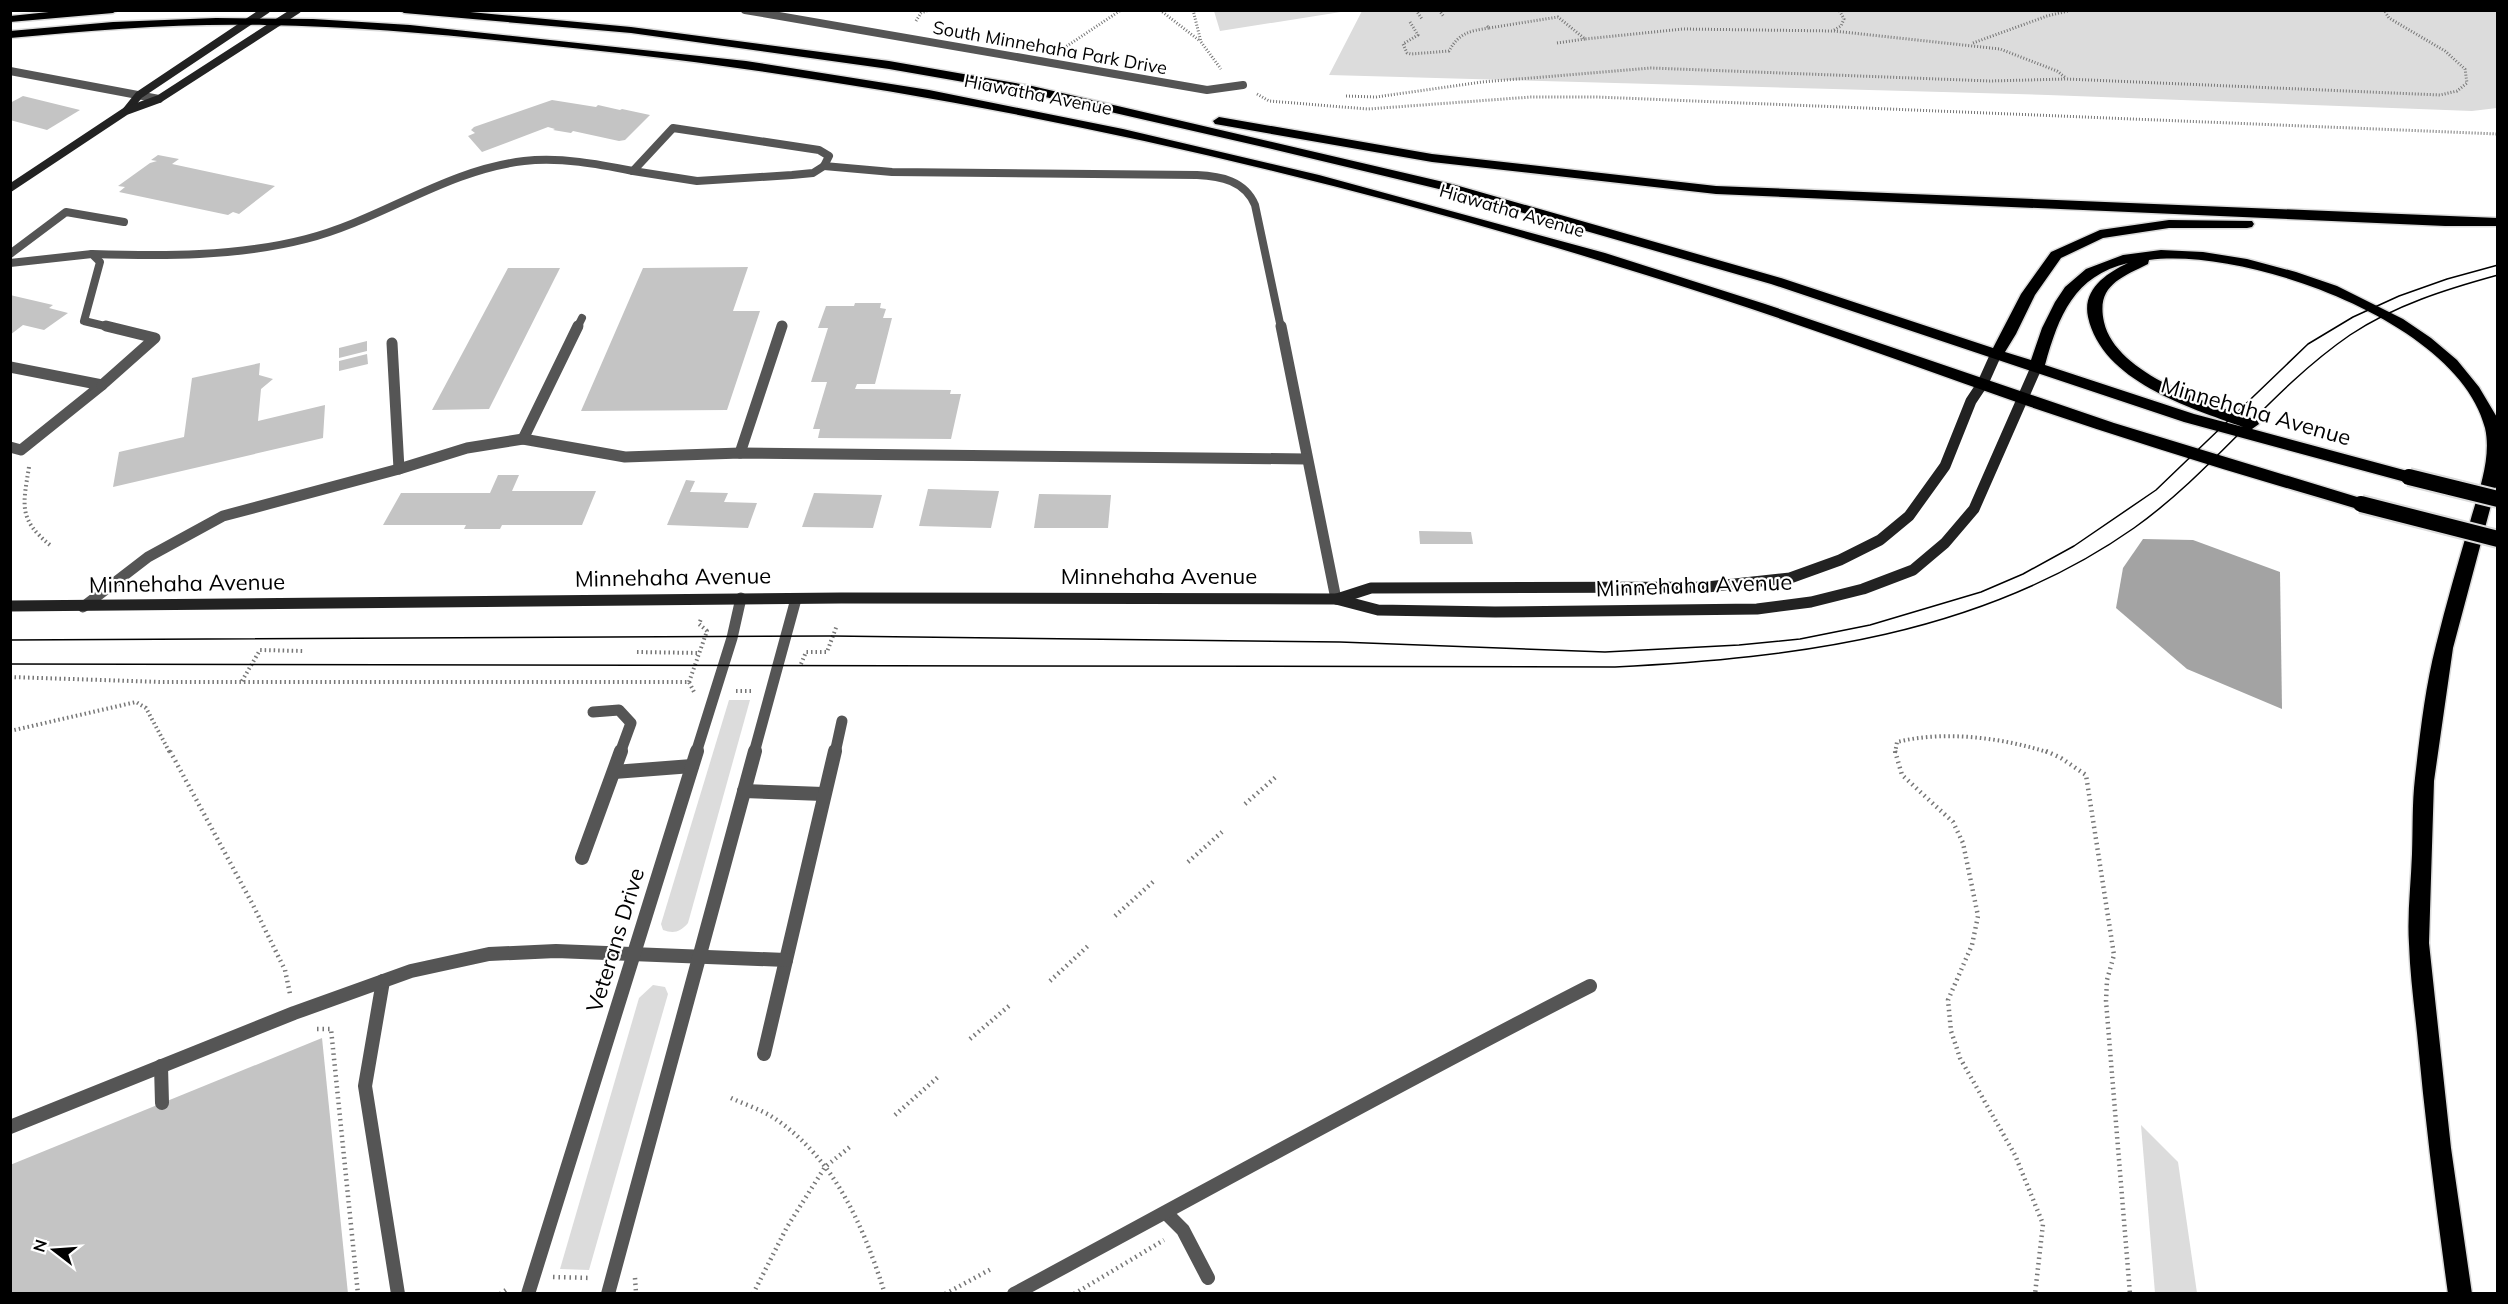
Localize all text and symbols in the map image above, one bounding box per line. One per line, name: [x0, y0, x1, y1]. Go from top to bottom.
street label: South Minnehaha Park Drive: [931, 16, 1169, 79]
street label: Hiawatha Avenue: [962, 69, 1114, 120]
street label: Hiawatha Avenue: [1437, 179, 1587, 242]
street label: Minnehaha Avenue: [2158, 370, 2354, 452]
street label: Minnehaha Avenue: [575, 561, 771, 593]
street label: Minnehaha Avenue: [1061, 562, 1257, 590]
street label: Minnehaha Avenue: [89, 567, 285, 599]
street label: Minnehaha Avenue: [1595, 568, 1793, 602]
street label: Veterans Drive: [580, 864, 650, 1016]
north arrow: [24, 1220, 84, 1280]
text: N: [28, 1237, 51, 1254]

